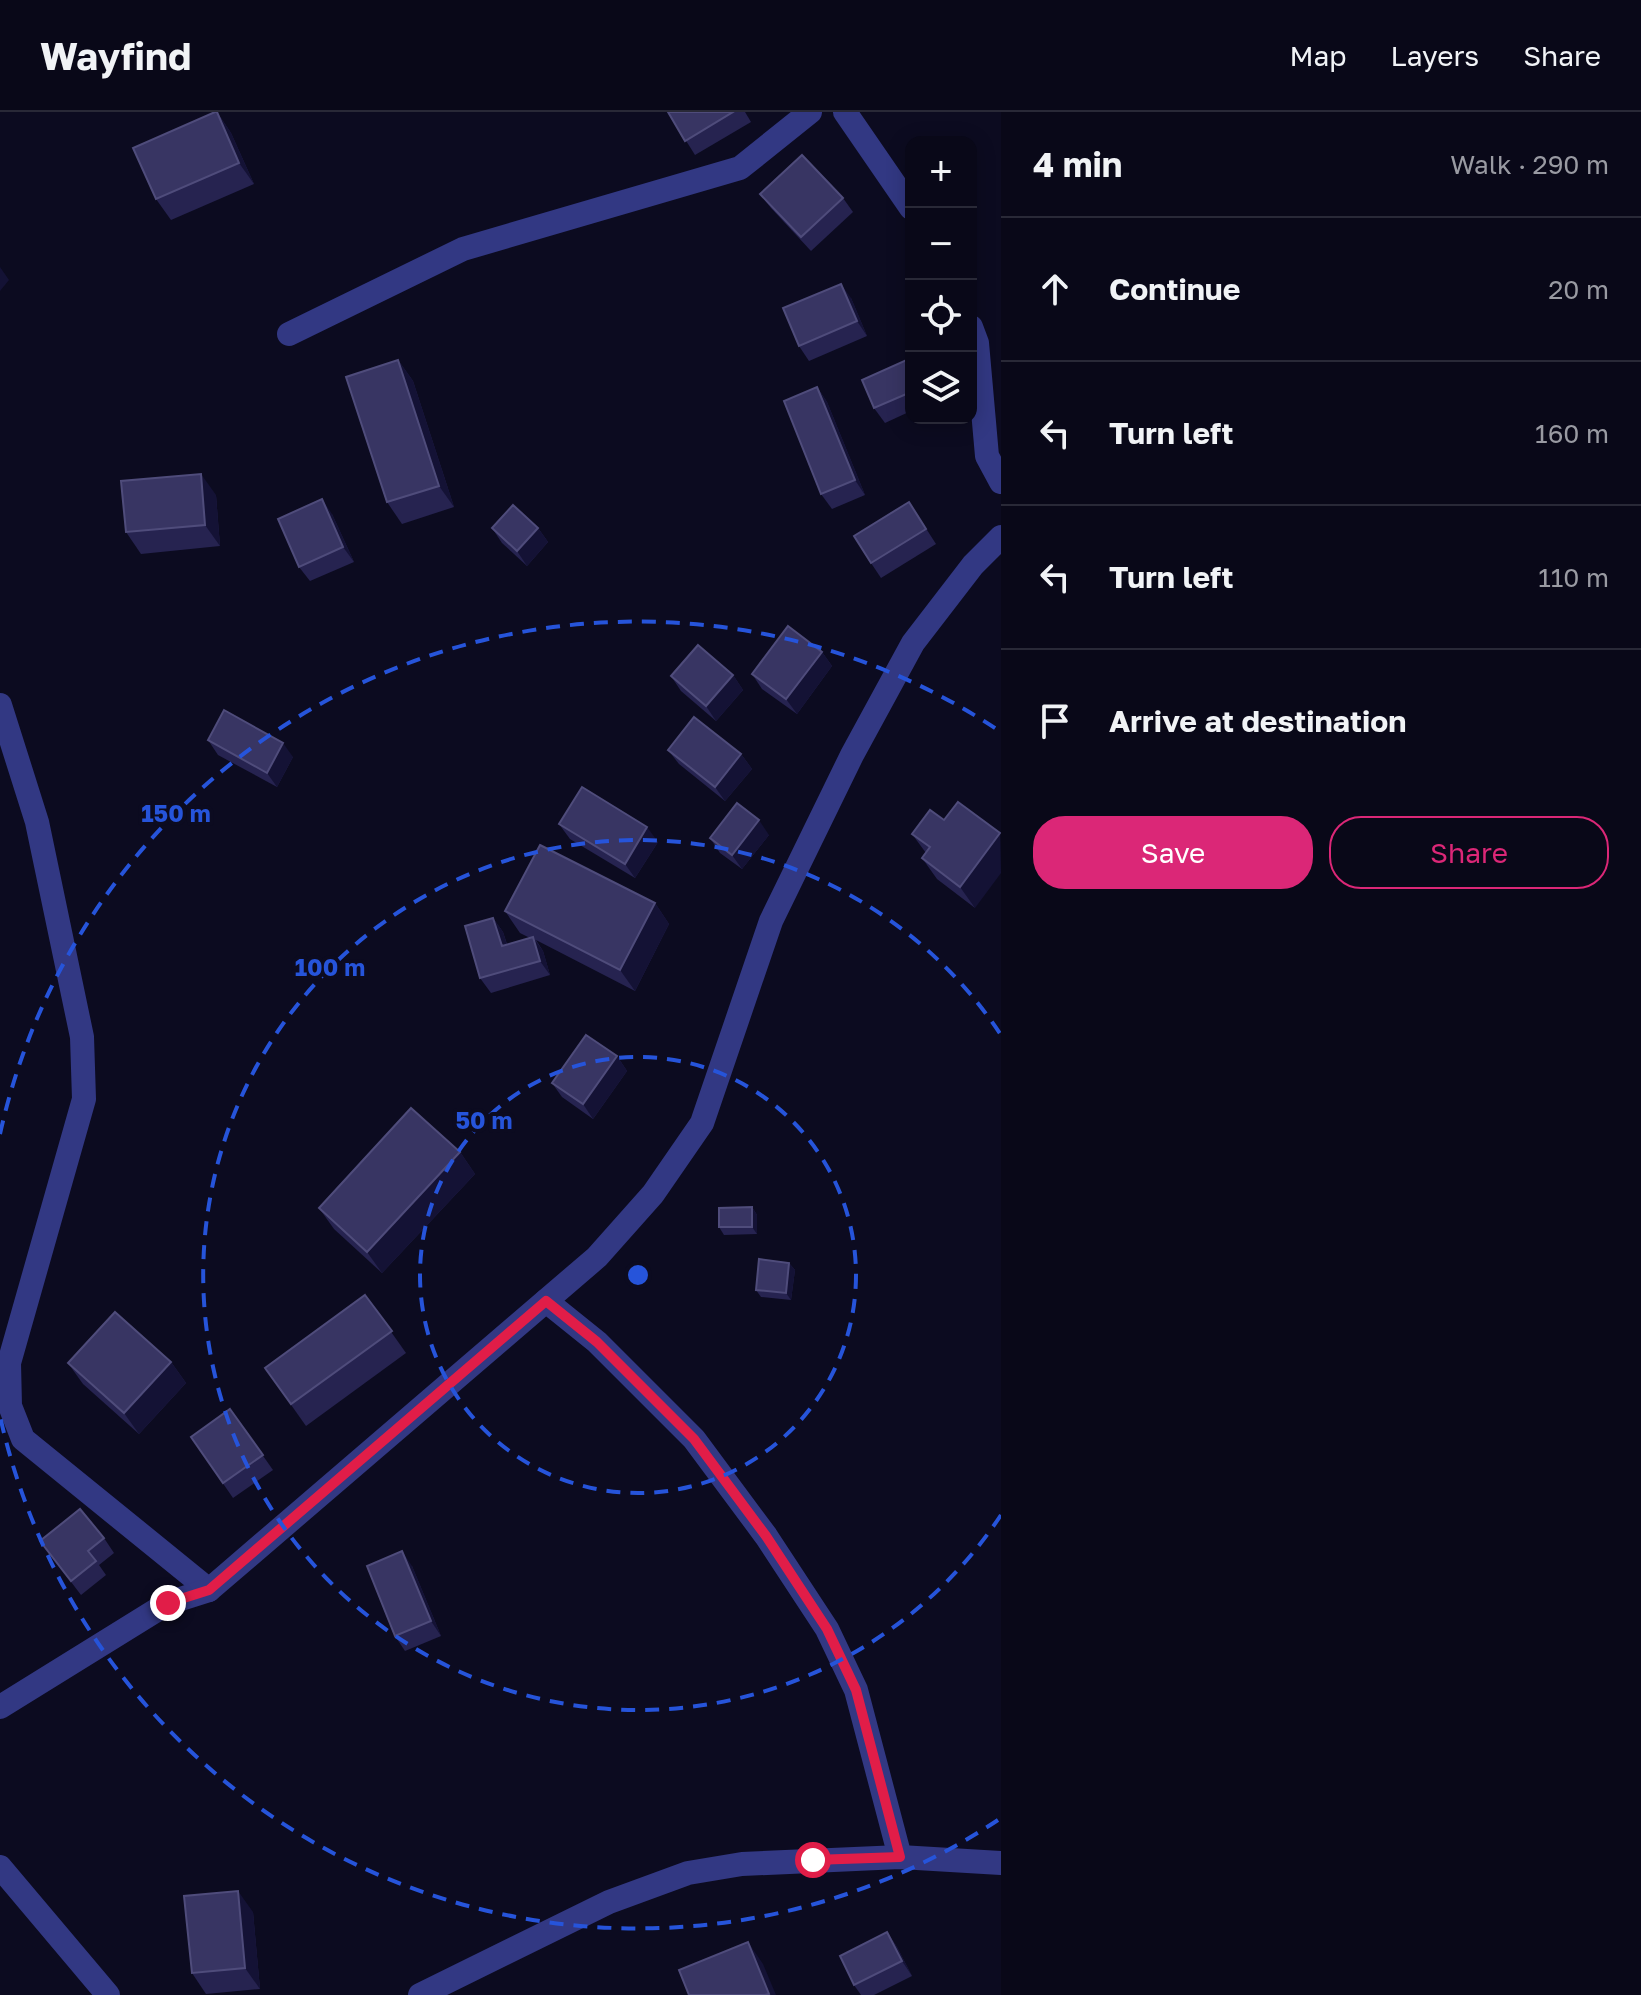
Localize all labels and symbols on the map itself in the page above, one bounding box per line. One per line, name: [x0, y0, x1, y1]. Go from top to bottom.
text: 150 m: [141, 798, 211, 827]
text: 100 m: [295, 952, 365, 981]
text: 50 m: [455, 1105, 513, 1134]
centre of rings: [624, 1261, 652, 1289]
route end: [150, 1585, 186, 1621]
route start: [795, 1842, 831, 1878]

